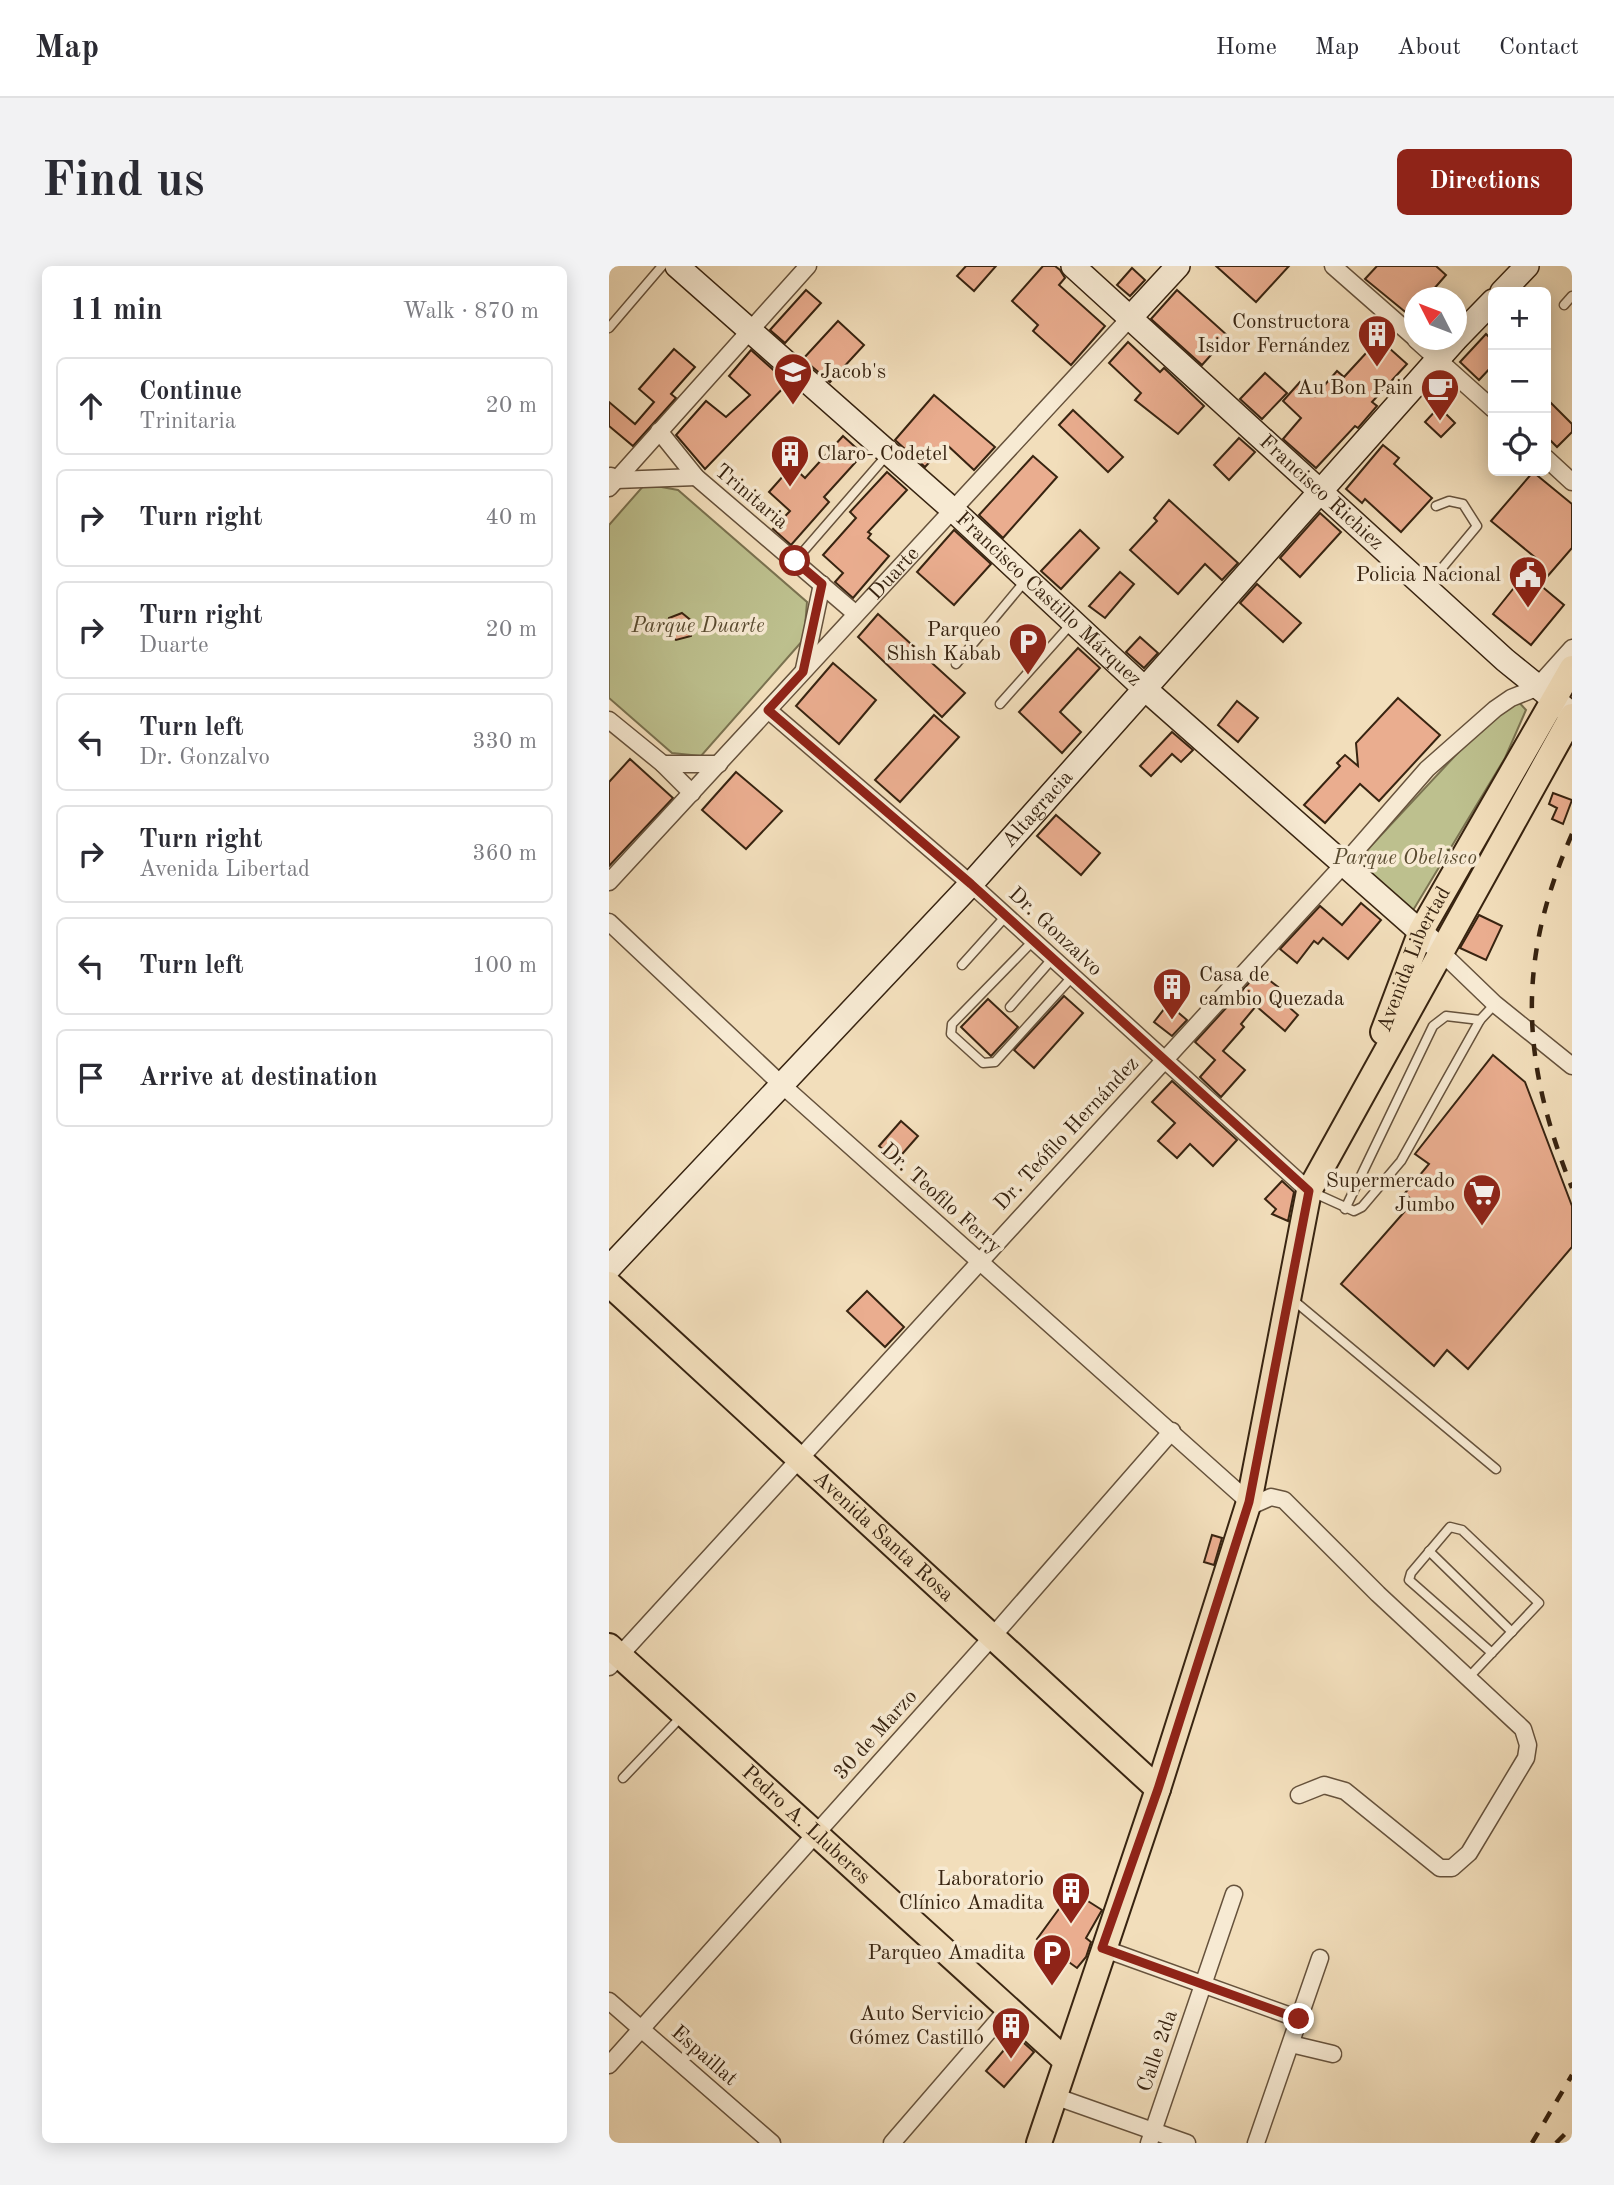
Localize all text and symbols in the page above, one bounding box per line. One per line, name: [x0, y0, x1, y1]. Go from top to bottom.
text: Map: [35, 32, 99, 65]
text: Home: [1216, 36, 1277, 60]
text: Map: [1315, 36, 1359, 60]
text: About: [1397, 36, 1461, 60]
text: Contact: [1499, 36, 1579, 60]
button: Directions: [1397, 149, 1572, 215]
text: Find us: [42, 158, 205, 207]
north arrow: [1404, 287, 1467, 350]
map controls: [1488, 287, 1551, 476]
button: +: [1488, 287, 1551, 350]
text: 11 min: [70, 296, 163, 326]
text: Walk · 870 m: [403, 300, 539, 323]
place label: Constructora Isidor Fernández: [1197, 312, 1350, 357]
building icon: Constructora Isidor Fernández: [1356, 313, 1398, 368]
button: −: [1488, 350, 1551, 413]
school or university icon: Jacob's: [772, 351, 814, 406]
place label: Jacob's: [820, 362, 886, 383]
cafe icon: Au Bon Pain: [1419, 367, 1461, 422]
place label: Au Bon Pain: [1297, 378, 1413, 399]
text: Continue: [139, 379, 242, 405]
icon: ahead: [72, 387, 110, 425]
text: 20 m: [486, 394, 537, 417]
text: Trinitaria: [139, 410, 236, 433]
button: locate: [1488, 413, 1551, 476]
street label: Francisco Richiez: [1255, 431, 1387, 554]
building icon: Claro- Codetel: [769, 433, 811, 488]
place label: Claro- Codetel: [817, 444, 948, 465]
street label: Trinitaria: [710, 460, 792, 534]
icon: right: [72, 499, 110, 537]
text: Turn right: [139, 505, 262, 531]
text: 40 m: [486, 506, 537, 529]
street label: Francisco Castillo Márquez: [952, 508, 1145, 690]
street label: Duarte: [865, 543, 923, 604]
route start: [779, 545, 810, 576]
public building icon: Policia Nacional: [1507, 554, 1549, 609]
place label: Policia Nacional: [1356, 565, 1501, 586]
text: Turn right: [139, 603, 262, 629]
icon: right: [72, 611, 110, 649]
park label: Parque Duarte: [630, 616, 765, 637]
text: 20 m: [486, 618, 537, 641]
place label: Parqueo Shish Kabab: [886, 620, 1001, 665]
parking icon: Parqueo Shish Kabab: [1007, 621, 1049, 676]
text: Duarte: [139, 634, 209, 657]
text: Turn left: [139, 715, 244, 741]
icon: left: [72, 723, 110, 761]
text: 330 m: [472, 730, 537, 753]
text: Dr. Gonzalvo: [139, 746, 270, 769]
street label: Altagracia: [998, 767, 1077, 852]
text: Turn right: [139, 827, 262, 853]
icon: right: [72, 835, 110, 873]
text: 360 m: [472, 842, 537, 865]
park label: Parque Obelisco: [1332, 848, 1477, 869]
text: Avenida Libertad: [139, 858, 310, 881]
street label: Avenida Libertad: [1373, 883, 1455, 1035]
street label: Dr. Gonzalvo: [1004, 884, 1106, 980]
icon: left: [72, 947, 110, 985]
text: Turn left: [139, 953, 244, 979]
text: 100 m: [472, 954, 537, 977]
place label: Casa de cambio Quezada: [1199, 965, 1344, 1010]
building icon: Casa de cambio Quezada: [1151, 966, 1193, 1021]
street label: Dr. Teófilo Hernández: [991, 1053, 1143, 1215]
icon: arrive: [72, 1059, 110, 1097]
text: Arrive at destination: [139, 1065, 378, 1091]
street label: Dr. Teofilo Ferry: [877, 1140, 1005, 1258]
place label: Supermercado Jumbo: [1326, 1171, 1455, 1216]
supermarket icon: Supermercado Jumbo: [1461, 1172, 1503, 1227]
street label: Avenida Santa Rosa: [809, 1467, 958, 1606]
street label: 30 de Marzo: [830, 1686, 922, 1784]
street label: Pedro A. Lluberes: [738, 1761, 874, 1888]
place label: Laboratorio Clínico Amadita: [899, 1869, 1044, 1914]
building icon: Laboratorio Clínico Amadita: [1050, 1870, 1092, 1925]
parking icon: Parqueo Amadita: [1031, 1932, 1073, 1987]
place label: Parqueo Amadita: [868, 1943, 1025, 1964]
route end: [1283, 2003, 1314, 2034]
place label: Auto Servicio Gómez Castillo: [849, 2004, 984, 2049]
building icon: Auto Servicio Gómez Castillo: [990, 2005, 1032, 2060]
street label: Calle 2da: [1134, 2007, 1182, 2095]
street label: Espaillat: [667, 2022, 741, 2090]

